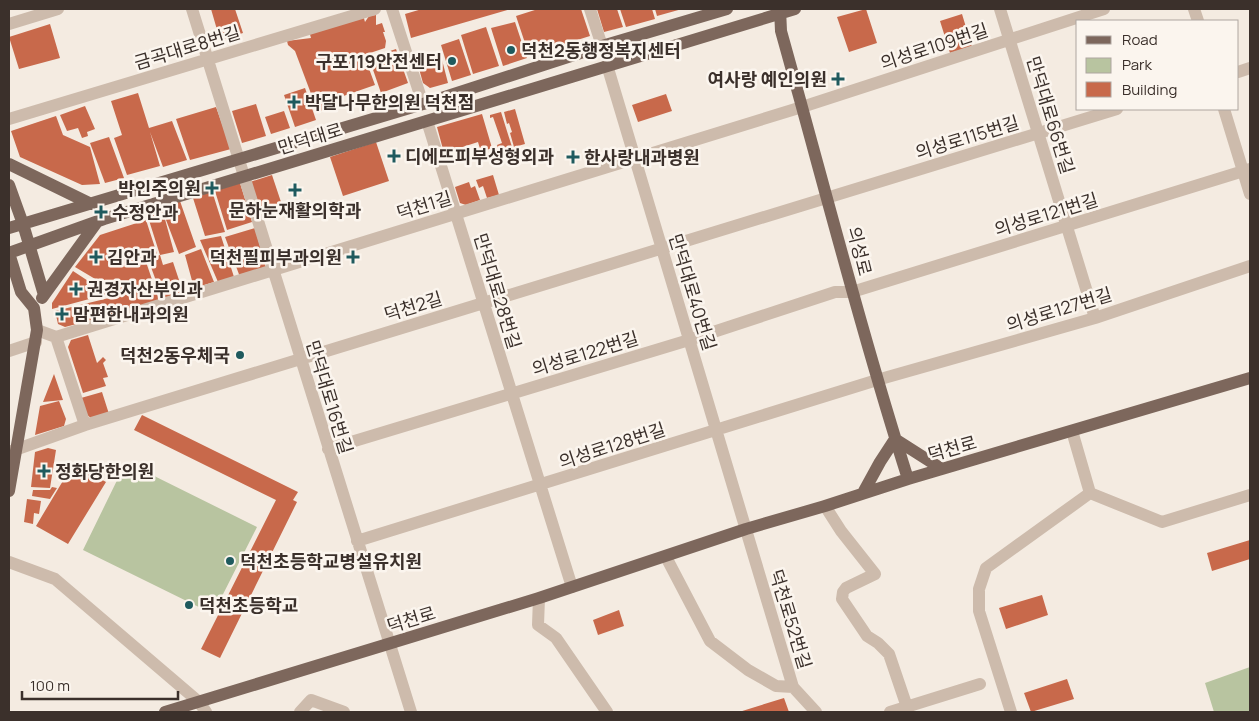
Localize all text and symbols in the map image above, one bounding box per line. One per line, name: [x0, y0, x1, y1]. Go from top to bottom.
street label: 의성로109번길: [877, 17, 991, 75]
street label: 금곡대로8번길: [131, 19, 243, 75]
legend: [1076, 20, 1239, 110]
text: Road: [1122, 29, 1158, 50]
place label: 덕천2동행정복지센터: [521, 38, 681, 62]
marker: 덕천2동행정복지센터: [505, 44, 517, 56]
place label: 구포119안전센터: [316, 49, 442, 73]
street label: 만덕대로66번길: [1022, 53, 1080, 177]
text: Park: [1122, 54, 1152, 75]
marker: 구포119안전센터: [446, 55, 458, 67]
place label: 여사랑 예인의원: [707, 67, 827, 91]
marker: 여사랑 예인의원: [831, 72, 845, 86]
text: Building: [1122, 79, 1177, 100]
place label: 박달나무한의원 덕천점: [305, 90, 474, 114]
marker: 박달나무한의원 덕천점: [287, 95, 301, 109]
street label: 의성로115번길: [912, 110, 1022, 164]
street label: 만덕대로: [275, 117, 345, 159]
place label: 디에뜨피부성형외과: [405, 144, 554, 168]
place label: 한사랑내과병원: [584, 145, 700, 169]
marker: 디에뜨피부성형외과: [387, 149, 401, 163]
marker: 한사랑내과병원: [566, 150, 580, 164]
place label: 박인주의원: [118, 176, 201, 200]
marker: 박인주의원: [205, 181, 219, 195]
marker: 문하눈재활의학과: [288, 183, 302, 197]
street label: 덕천1길: [393, 185, 455, 225]
street label: 의성로121번길: [991, 187, 1101, 241]
place label: 문하눈재활의학과: [229, 198, 362, 222]
place label: 수정안과: [112, 200, 179, 224]
marker: 수정안과: [94, 205, 108, 219]
street label: 의성로: [842, 224, 878, 278]
street label: 만덕대로28번길: [469, 230, 527, 352]
street label: 만덕대로40번길: [664, 231, 722, 353]
place label: 김안과: [107, 245, 157, 269]
place label: 덕천필피부과의원: [210, 245, 342, 269]
marker: 김안과: [89, 250, 103, 264]
marker: 덕천필피부과의원: [346, 250, 360, 264]
place label: 권경자산부인과: [87, 277, 203, 301]
marker: 권경자산부인과: [69, 282, 83, 296]
street label: 의성로127번길: [1003, 282, 1115, 336]
street label: 덕천2길: [381, 286, 445, 326]
place label: 맘편한내과의원: [73, 302, 189, 326]
marker: 맘편한내과의원: [55, 307, 69, 321]
street label: 의성로122번길: [529, 325, 641, 381]
street label: 만덕대로16번길: [301, 337, 359, 457]
place label: 덕천2동우체국: [120, 343, 230, 367]
marker: 덕천2동우체국: [234, 349, 246, 361]
street label: 의성로128번길: [556, 417, 668, 473]
street label: 덕천로: [925, 430, 979, 466]
place label: 정화당한의원: [55, 459, 154, 483]
marker: 정화당한의원: [37, 464, 51, 478]
place label: 덕천초등학교병설유치원: [240, 549, 422, 573]
marker: 덕천초등학교병설유치원: [224, 555, 236, 567]
street label: 덕천로52번길: [764, 566, 818, 672]
place label: 덕천초등학교: [199, 593, 298, 617]
marker: 덕천초등학교: [183, 599, 195, 611]
street label: 덕천로: [384, 600, 438, 638]
scale bar: [22, 668, 179, 700]
text: 100 m: [30, 675, 70, 696]

